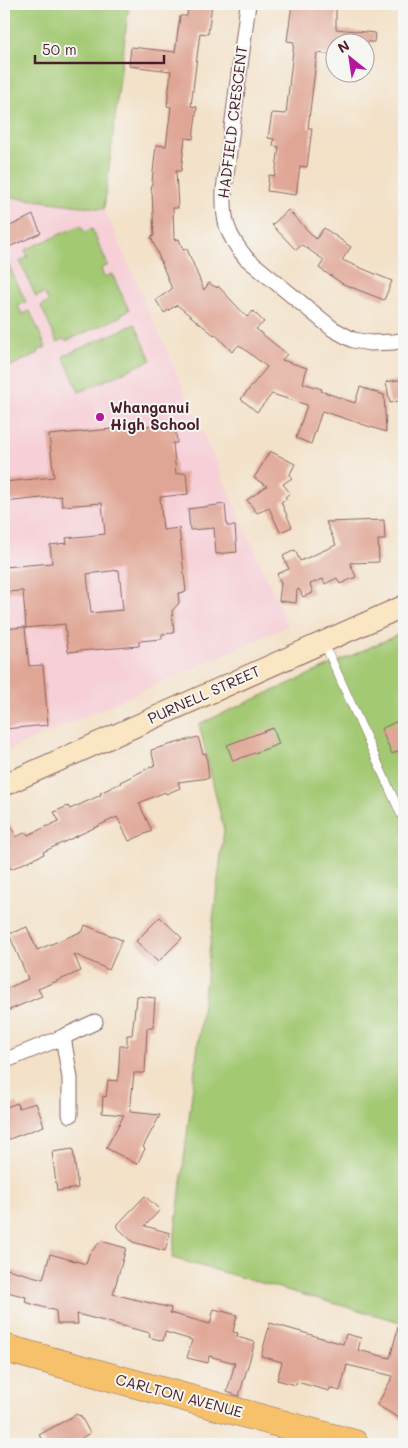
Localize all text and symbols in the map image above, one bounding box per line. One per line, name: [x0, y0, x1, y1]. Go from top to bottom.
scale bar: [35, 32, 164, 64]
north arrow: [326, 32, 376, 82]
text: N: [334, 35, 353, 57]
text: 50 m: [42, 39, 77, 59]
street label: HADFIELD CRESCENT: [213, 44, 251, 200]
place label: Whanganui High School: [110, 397, 200, 434]
marker: Whanganui High School: [94, 411, 106, 423]
street label: PURNELL STREET: [144, 660, 263, 728]
street label: CARLTON AVENUE: [114, 1368, 245, 1422]

